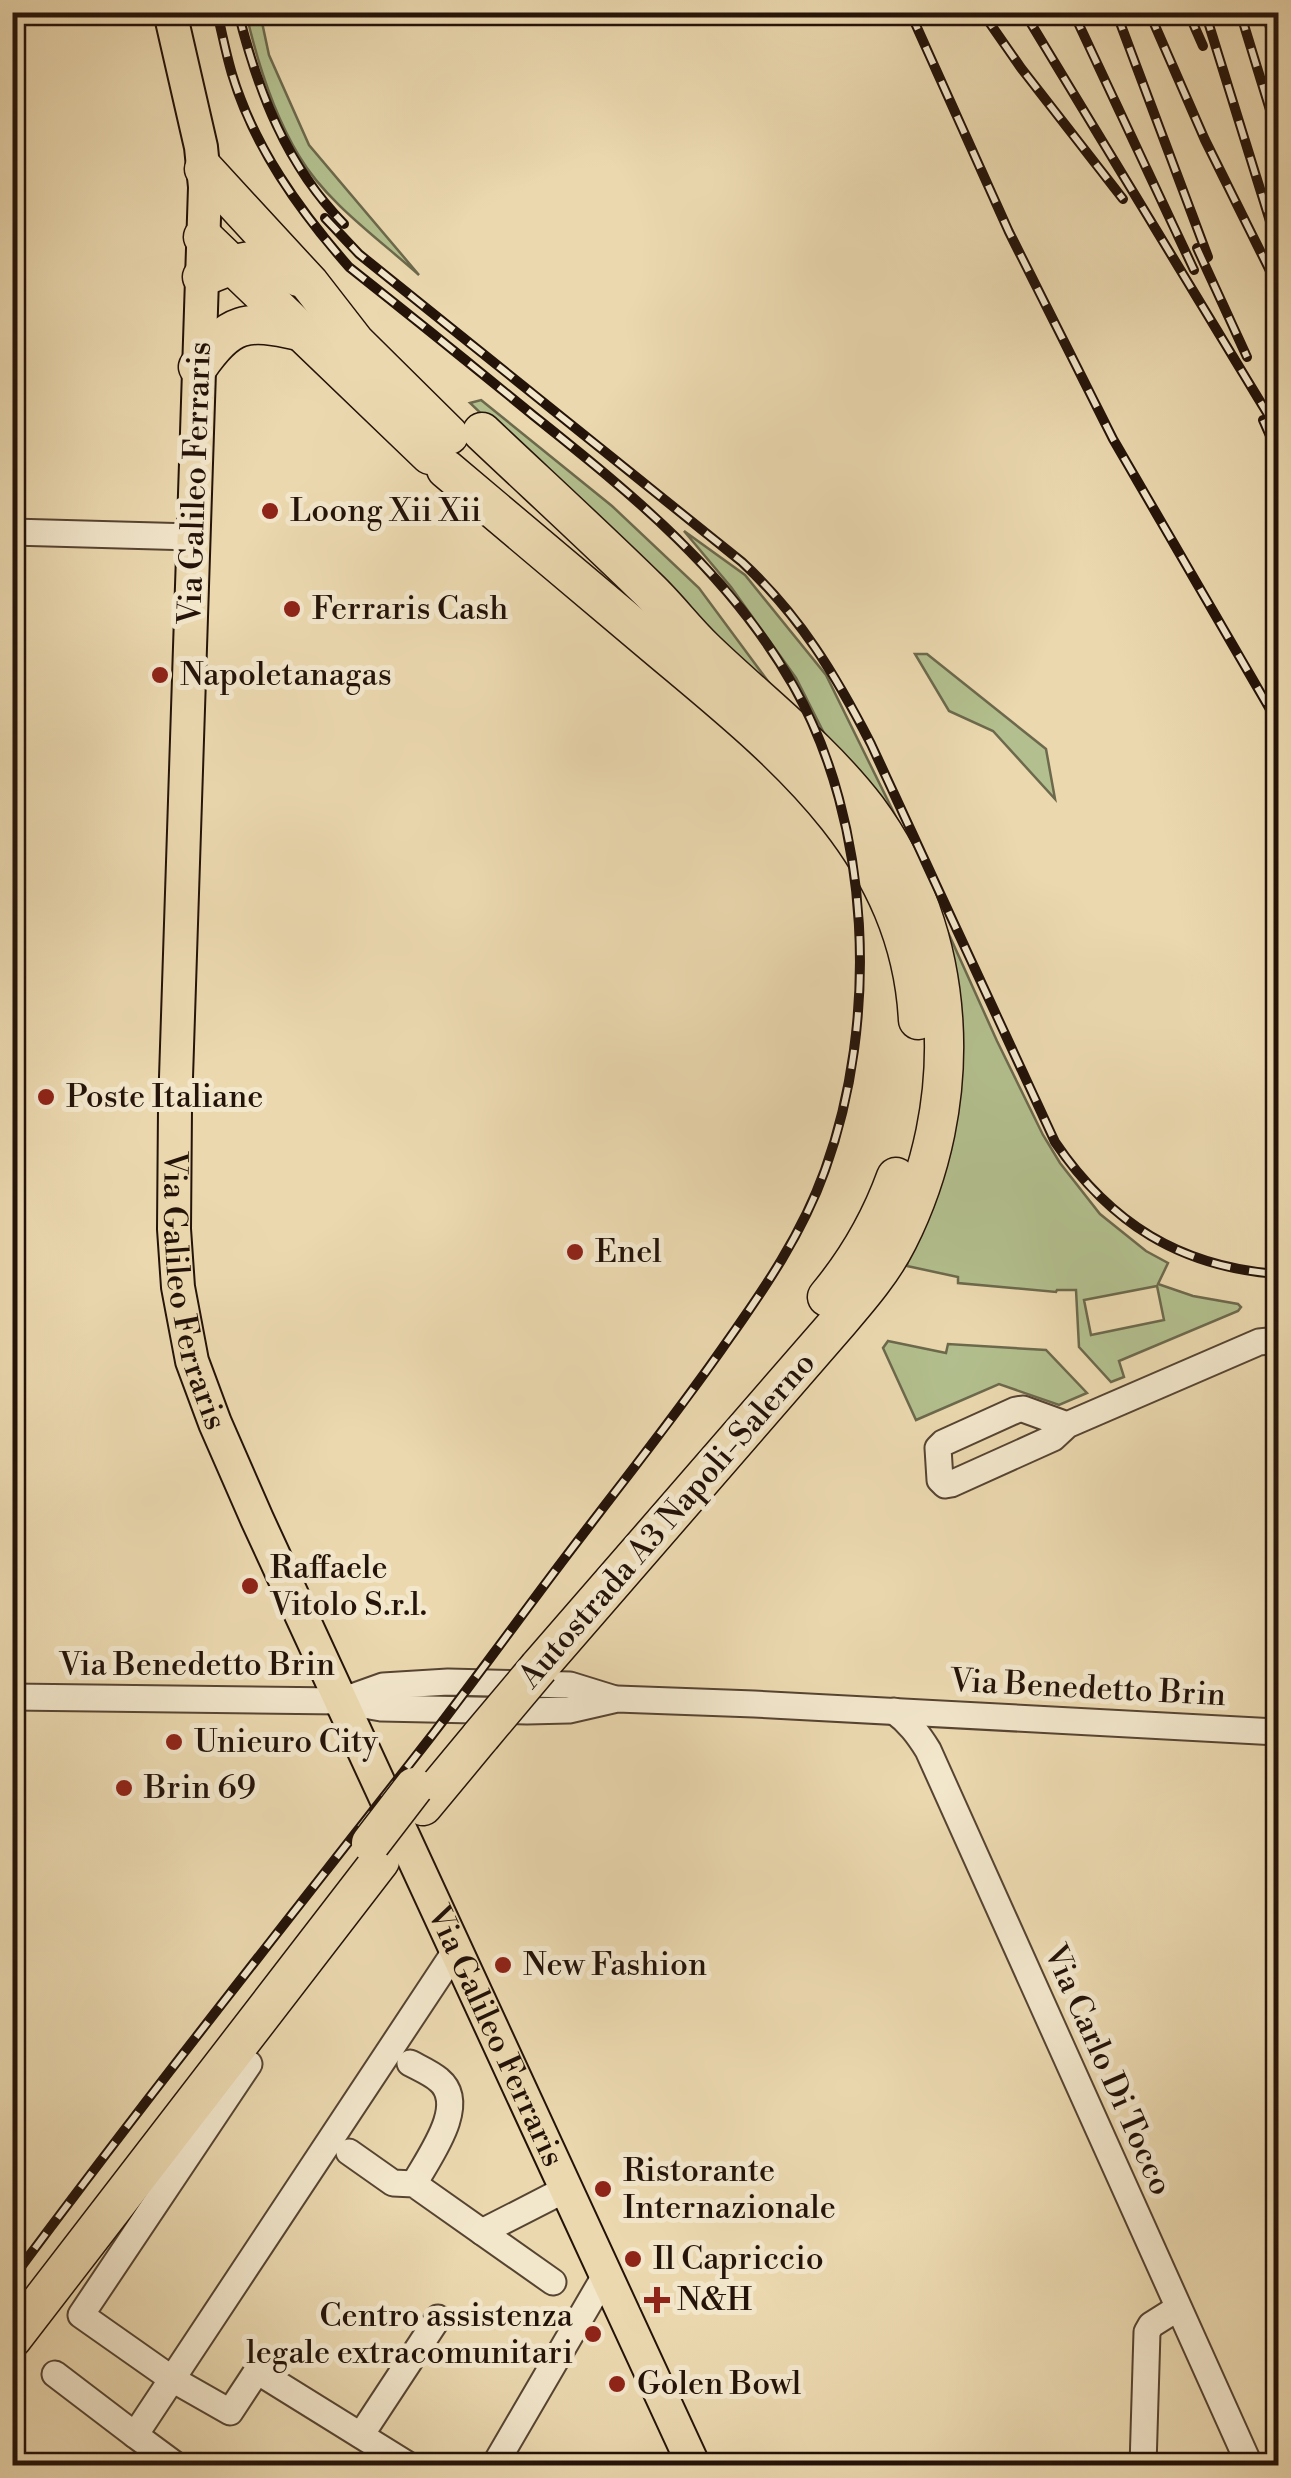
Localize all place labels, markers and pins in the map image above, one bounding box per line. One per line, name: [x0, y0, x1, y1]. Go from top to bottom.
place label: Loong Xii Xii: [290, 491, 481, 531]
marker: Loong Xii Xii: [259, 500, 281, 522]
place label: Ferraris Cash: [312, 589, 508, 629]
marker: Ferraris Cash: [281, 598, 303, 620]
place label: Napoletanagas: [180, 655, 392, 695]
marker: Napoletanagas: [149, 664, 171, 686]
place label: Poste Italiane: [66, 1077, 263, 1117]
marker: Poste Italiane: [35, 1086, 57, 1108]
place label: Enel: [595, 1232, 662, 1272]
marker: Enel: [564, 1241, 586, 1263]
place label: Raffaele Vitolo S.r.l.: [269, 1548, 427, 1625]
marker: Raffaele Vitolo S.r.l.: [239, 1575, 261, 1597]
place label: Unieuro City: [194, 1722, 378, 1762]
marker: Unieuro City: [163, 1731, 185, 1753]
place label: Brin 69: [143, 1768, 256, 1808]
marker: Brin 69: [113, 1777, 135, 1799]
place label: New Fashion: [523, 1945, 707, 1985]
marker: New Fashion: [492, 1954, 514, 1976]
place label: Ristorante Internazionale: [623, 2151, 836, 2228]
marker: Ristorante Internazionale: [592, 2178, 614, 2200]
place label: Il Capriccio: [653, 2239, 824, 2279]
marker: Il Capriccio: [622, 2248, 644, 2270]
place label: N&H: [677, 2280, 752, 2320]
marker: N&H: [646, 2289, 668, 2311]
place label: Centro assistenza legale extracomunitari: [246, 2296, 574, 2373]
marker: Centro assistenza legale extracomunitari: [582, 2323, 604, 2345]
place label: Golen Bowl: [637, 2364, 802, 2404]
marker: Golen Bowl: [606, 2373, 628, 2395]

